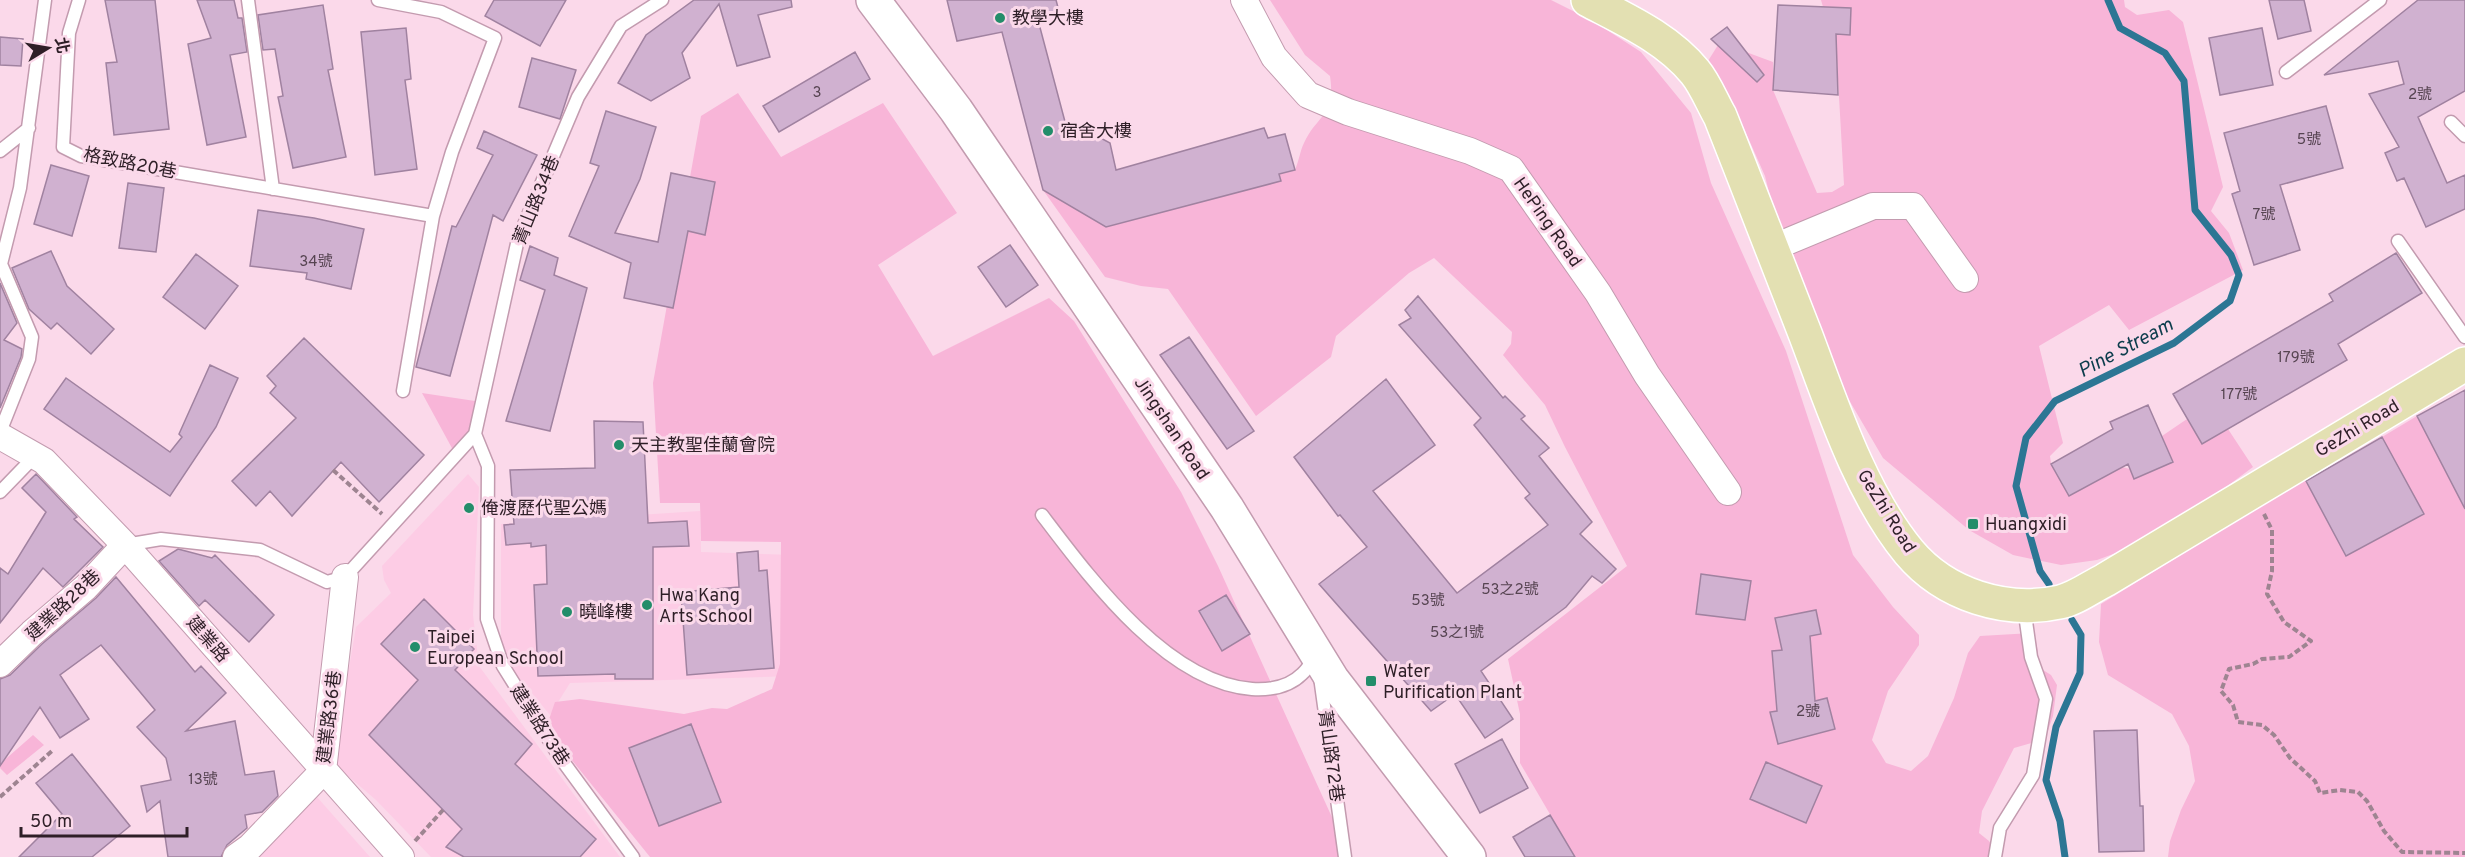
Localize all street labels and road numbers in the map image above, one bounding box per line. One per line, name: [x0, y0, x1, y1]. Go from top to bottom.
street label: 格致路20巷: [81, 144, 178, 185]
street label: 菁山路34巷: [509, 153, 566, 248]
street label: HePing Road: [1507, 173, 1586, 272]
street label: Jingshan Road: [1128, 373, 1214, 485]
street label: GeZhi Road: [2312, 395, 2404, 463]
street label: GeZhi Road: [1851, 466, 1920, 558]
street label: 建業路28巷: [22, 566, 106, 647]
street label: 建業路: [180, 612, 233, 668]
street label: 建業路36巷: [313, 669, 348, 765]
street label: 建業路73巷: [504, 681, 573, 771]
street label: 菁山路72巷: [1312, 709, 1347, 803]

